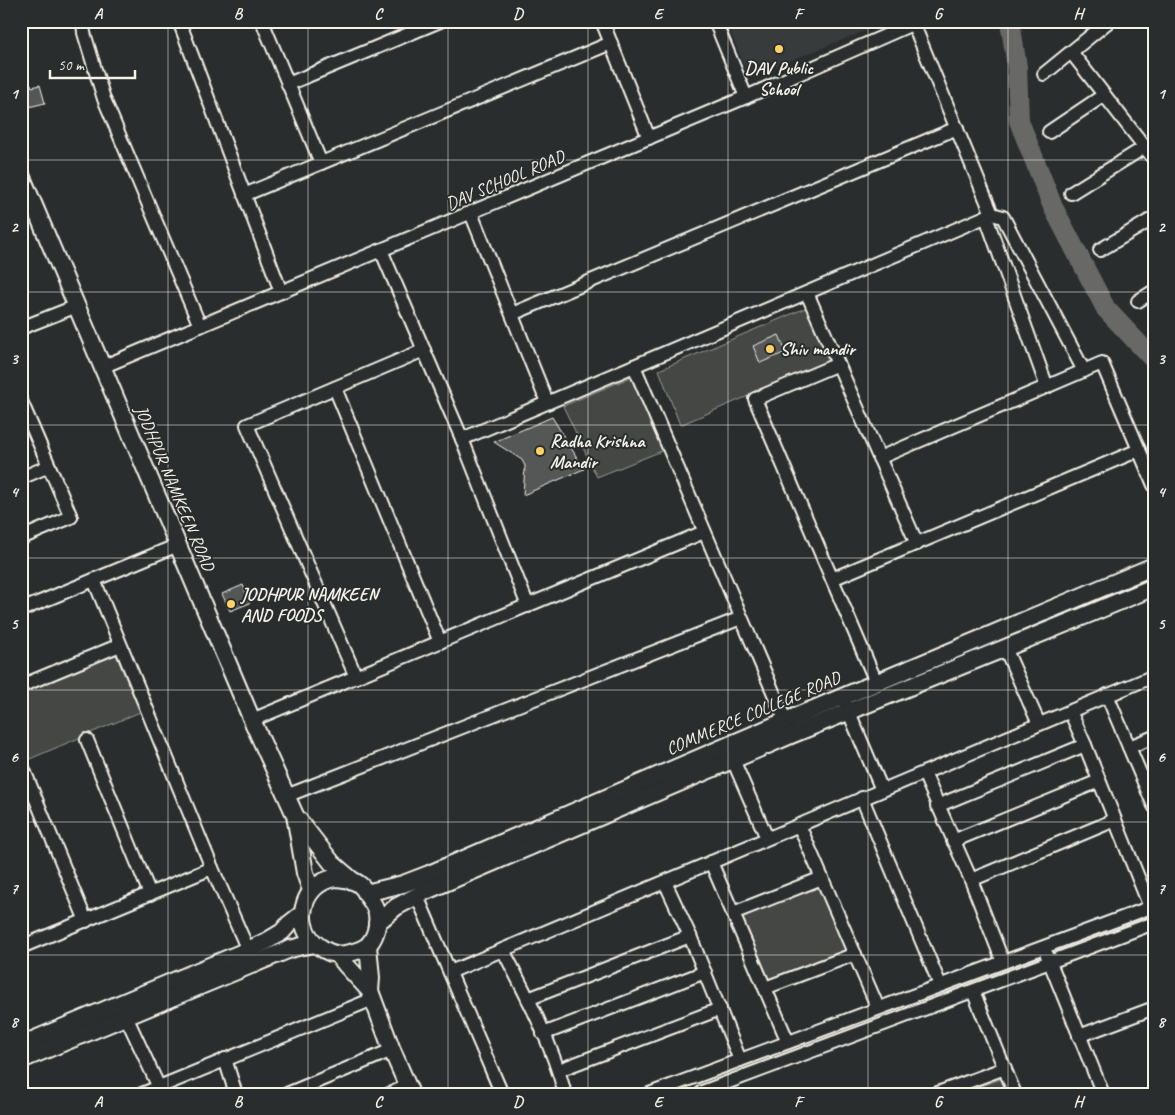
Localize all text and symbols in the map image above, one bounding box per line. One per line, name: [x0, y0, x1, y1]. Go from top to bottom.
text: A: [94, 4, 104, 24]
text: B: [234, 4, 244, 24]
text: C: [374, 4, 384, 24]
text: D: [513, 4, 524, 24]
text: E: [654, 4, 665, 24]
text: F: [794, 4, 805, 24]
text: G: [934, 4, 944, 24]
text: H: [1073, 4, 1085, 24]
marker: DAV Public School: [773, 43, 785, 55]
scale bar: [50, 48, 135, 80]
text: 50 m: [58, 56, 85, 75]
place label: DAV Public School: [745, 57, 814, 100]
text: 1: [10, 84, 19, 104]
text: 1: [1157, 84, 1166, 104]
street label: DAV SCHOOL ROAD: [442, 144, 569, 215]
text: 2: [10, 217, 19, 237]
text: 2: [1157, 217, 1166, 237]
place label: Shiv mandir: [780, 338, 857, 360]
marker: Shiv mandir: [764, 343, 776, 355]
text: 3: [10, 349, 19, 369]
text: 3: [1157, 349, 1166, 369]
street label: JODHPUR NAMKEEN ROAD: [130, 401, 220, 575]
place label: Radha Krishna Mandir: [550, 430, 647, 473]
marker: Radha Krishna Mandir: [534, 445, 546, 457]
text: 4: [10, 482, 19, 502]
text: 4: [1157, 482, 1166, 502]
place label: JODHPUR NAMKEEN AND FOODS: [239, 583, 381, 626]
marker: JODHPUR NAMKEEN AND FOODS: [225, 598, 237, 610]
text: 5: [11, 614, 20, 634]
text: 5: [1158, 614, 1167, 634]
street label: COMMERCE COLLEGE ROAD: [663, 666, 845, 760]
text: 6: [10, 747, 19, 767]
text: 6: [1157, 747, 1166, 767]
text: 7: [10, 879, 19, 899]
text: 7: [1157, 879, 1166, 899]
text: 8: [10, 1012, 19, 1032]
text: 8: [1157, 1012, 1166, 1032]
text: A: [94, 1092, 104, 1112]
text: B: [234, 1092, 244, 1112]
text: C: [374, 1092, 384, 1112]
text: D: [513, 1092, 524, 1112]
text: E: [654, 1092, 665, 1112]
text: F: [794, 1092, 805, 1112]
text: G: [934, 1092, 944, 1112]
text: H: [1073, 1092, 1085, 1112]

